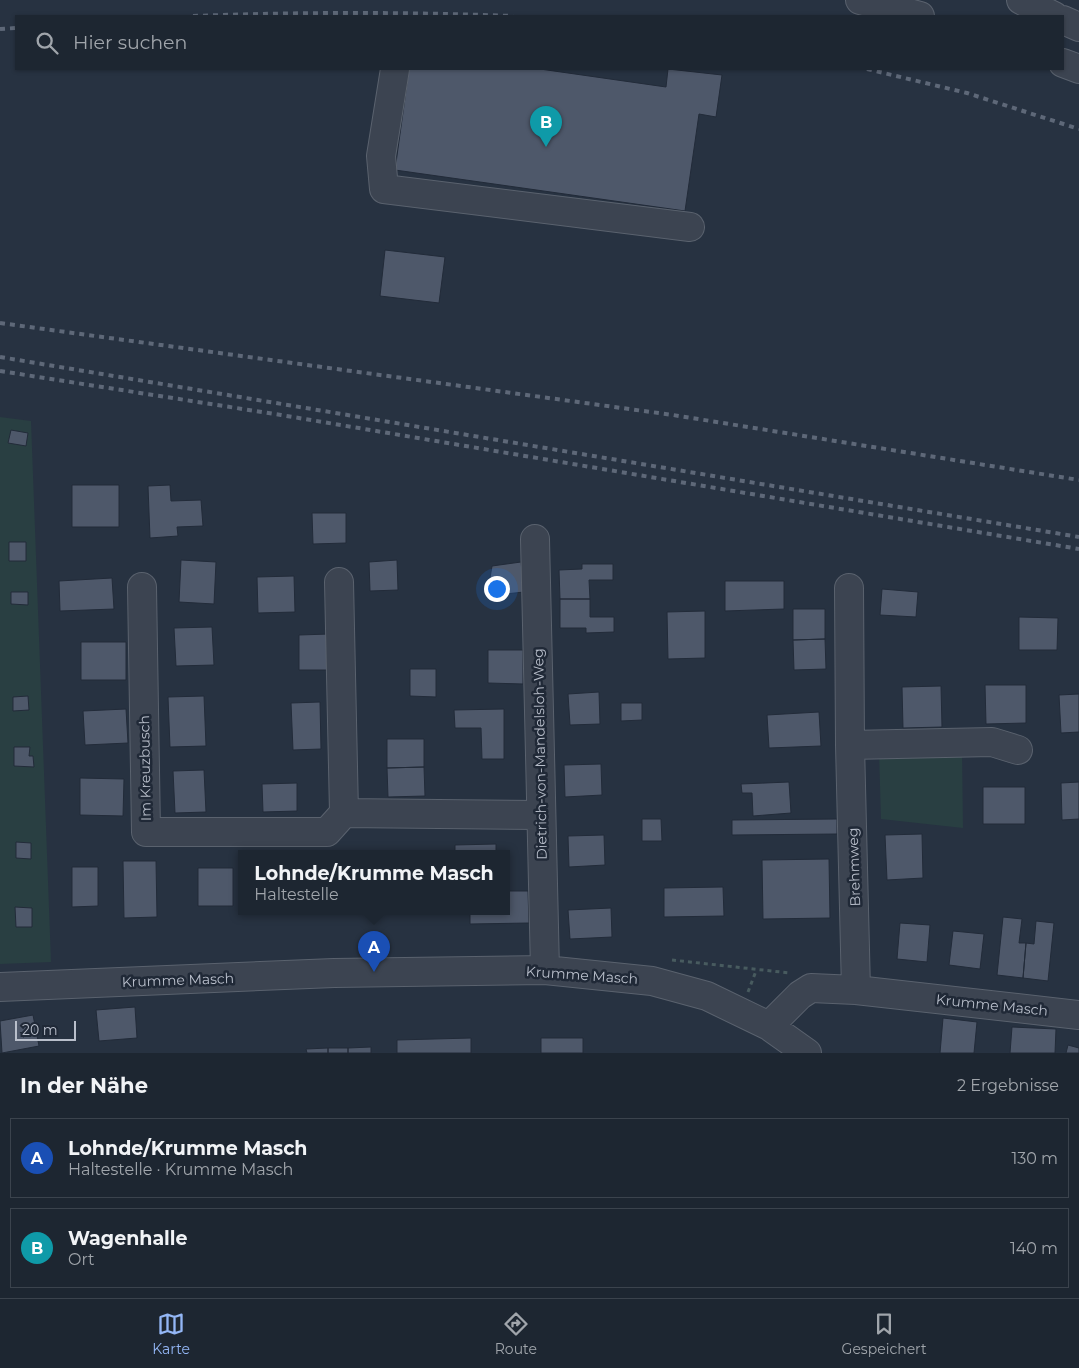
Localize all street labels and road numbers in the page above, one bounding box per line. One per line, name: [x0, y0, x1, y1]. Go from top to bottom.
street label: Dietrich-von-Mandelsloh-Weg: [529, 648, 551, 860]
street label: Im Kreuzbusch: [135, 715, 155, 821]
street label: Brehmweg: [844, 827, 864, 907]
street label: Krumme Masch: [525, 962, 639, 988]
street label: Krumme Masch: [122, 969, 234, 991]
street label: Krumme Masch: [935, 990, 1049, 1020]

